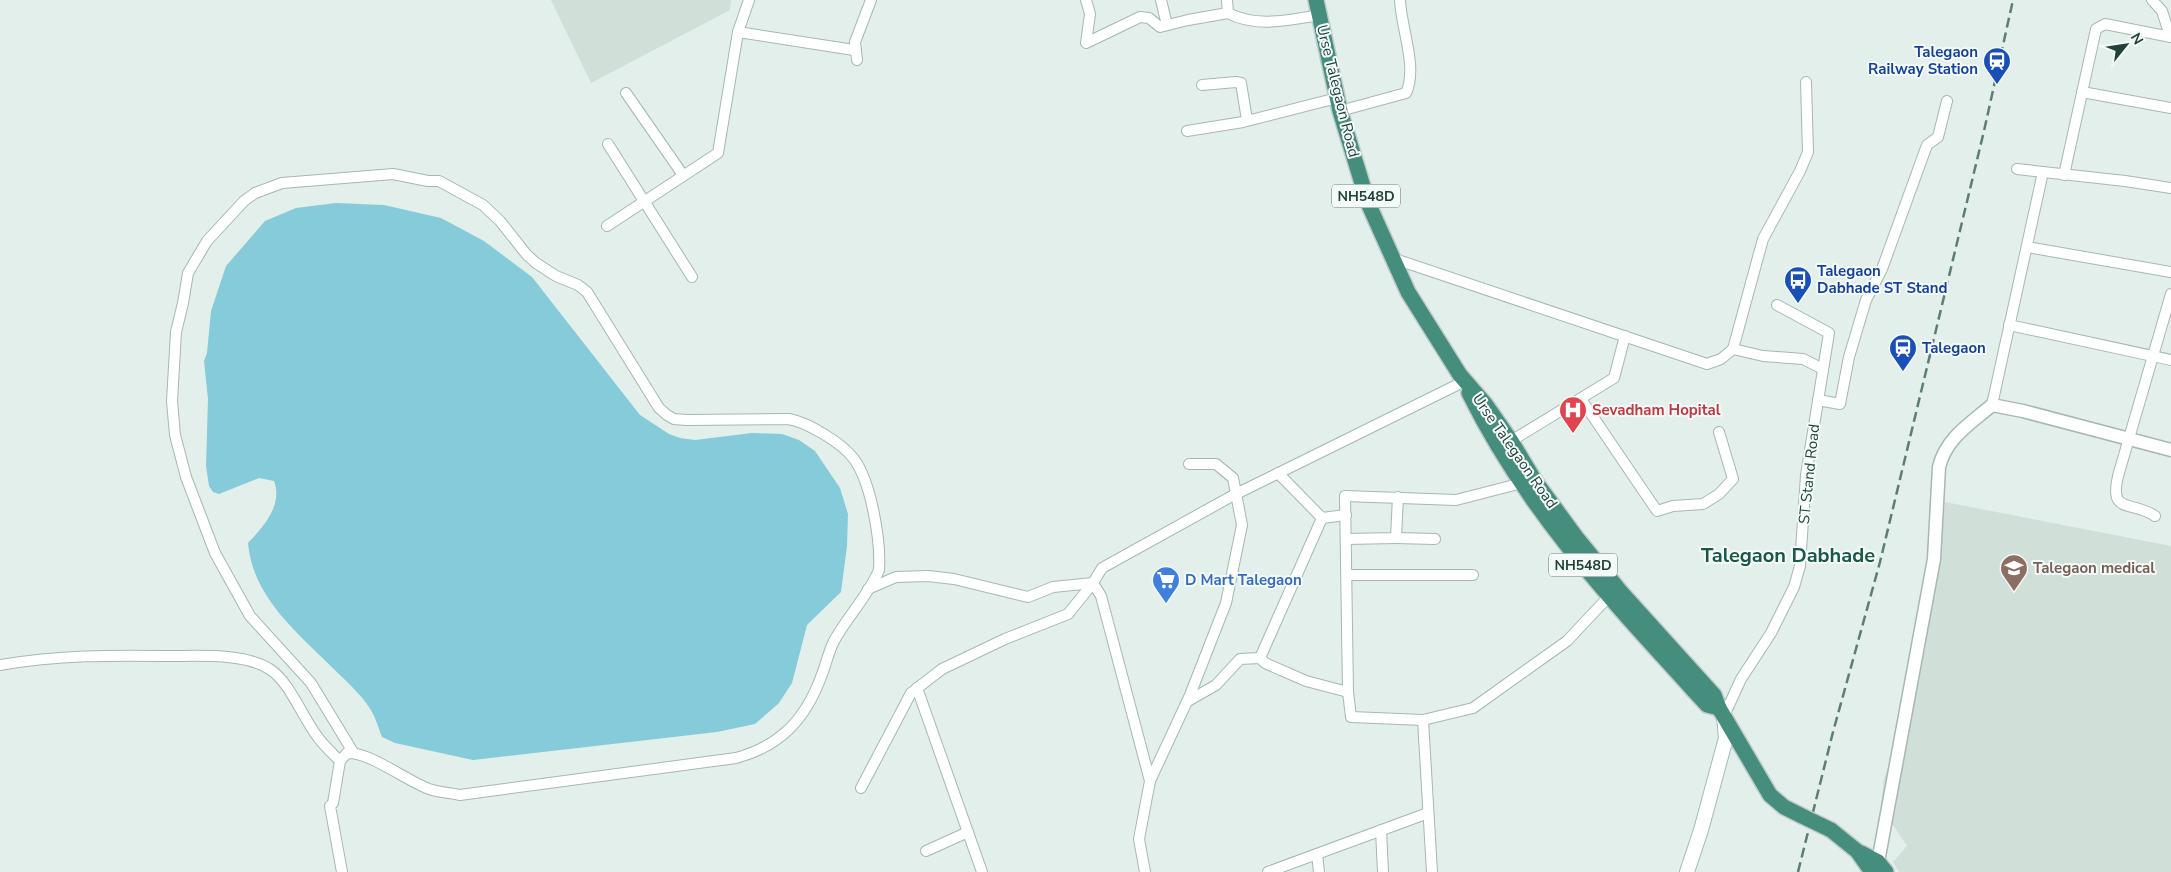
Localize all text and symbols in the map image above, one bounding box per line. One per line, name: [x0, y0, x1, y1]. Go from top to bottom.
north arrow: [2101, 20, 2151, 70]
street label: Urse Talegaon Road: [1312, 23, 1364, 159]
text: N: [2126, 29, 2148, 48]
place label: Talegaon Railway Station: [1868, 42, 1978, 79]
station icon: Talegaon Railway Station: [1982, 46, 2012, 85]
road number: NH548D: [1332, 185, 1400, 208]
place label: Talegaon Dabhade ST Stand: [1817, 261, 1948, 298]
bus stop icon: Talegaon Dabhade ST Stand: [1783, 265, 1813, 304]
station icon: Talegaon: [1888, 333, 1918, 372]
place label: Talegaon: [1922, 338, 1986, 358]
street label: Urse Talegaon Road: [1468, 390, 1562, 512]
hospital icon: Sevadham Hopital: [1558, 395, 1588, 434]
place label: Sevadham Hopital: [1592, 400, 1721, 420]
street label: ST Stand Road: [1794, 423, 1824, 525]
district label: Talegaon Dabhade: [1701, 542, 1875, 569]
school or university icon: Talegaon medical: [1999, 553, 2029, 592]
road number: NH548D: [1549, 554, 1617, 576]
place label: Talegaon medical: [2033, 558, 2155, 578]
supermarket icon: D Mart Talegaon: [1151, 565, 1181, 604]
place label: D Mart Talegaon: [1185, 570, 1302, 590]

